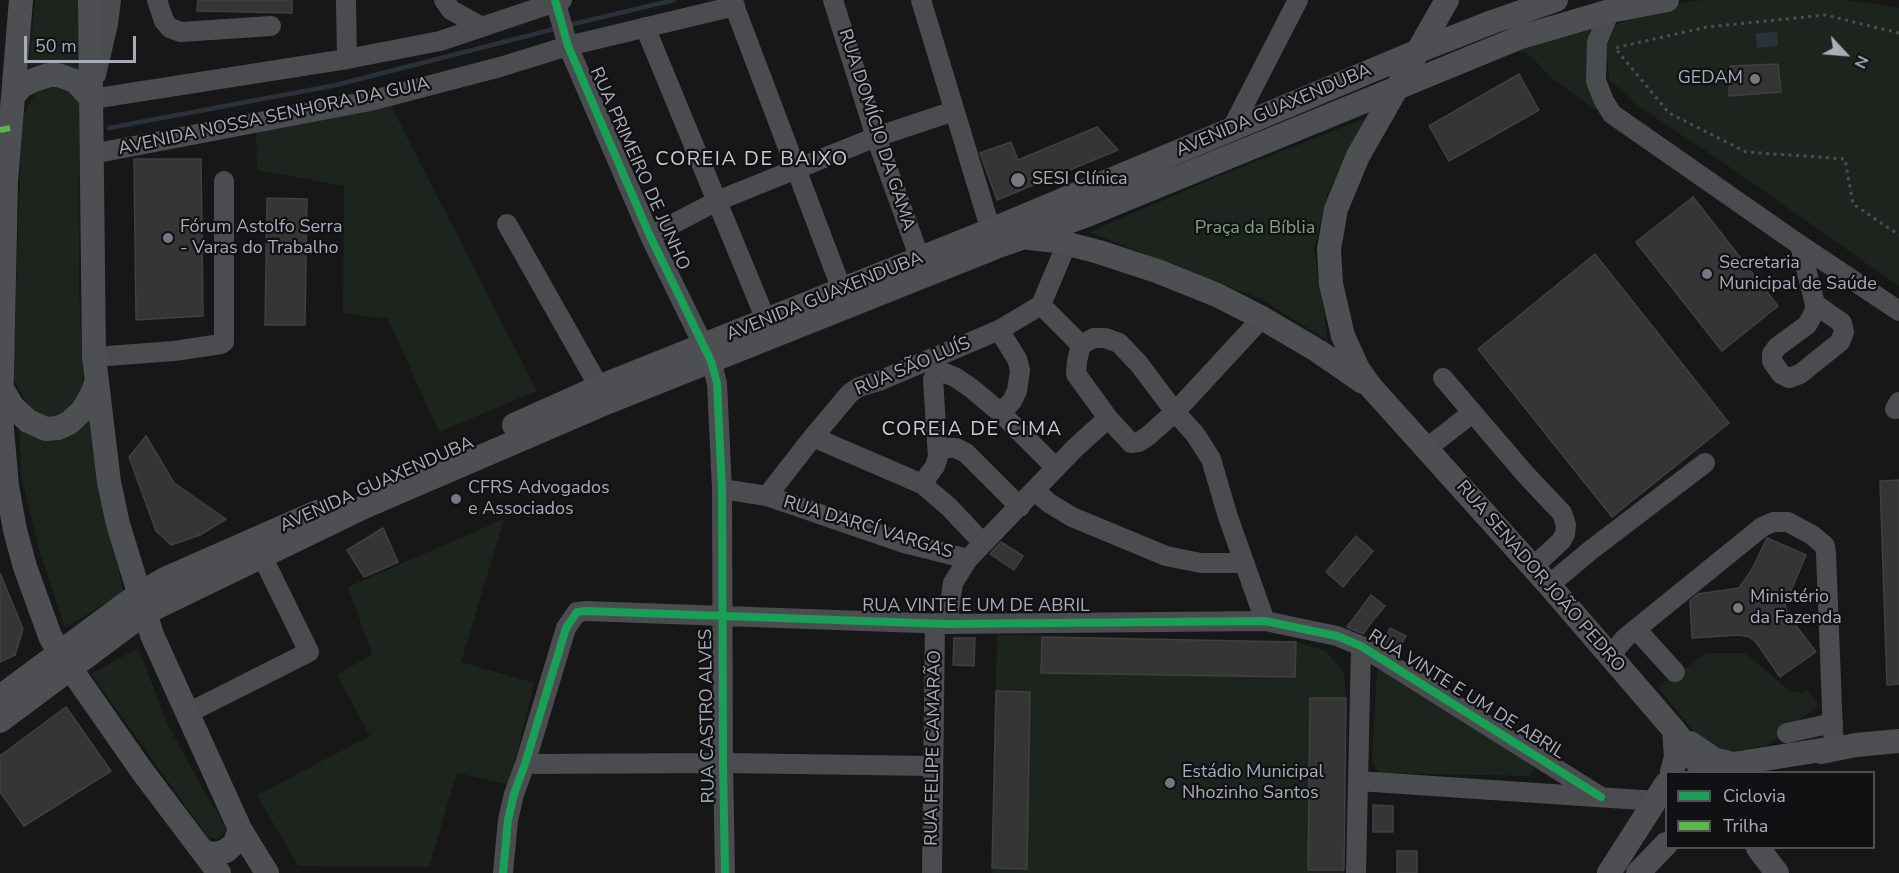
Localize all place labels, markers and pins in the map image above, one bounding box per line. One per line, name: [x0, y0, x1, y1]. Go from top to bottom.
place label: GEDAM: [1678, 68, 1743, 90]
marker: GEDAM: [1748, 72, 1762, 86]
place label: SESI Clínica: [1032, 169, 1128, 191]
marker: SESI Clínica: [1009, 171, 1027, 189]
place label: Fórum Astolfo Serra - Varas do Trabalho: [180, 217, 342, 260]
marker: Fórum Astolfo Serra - Varas do Trabalho: [161, 231, 175, 245]
place label: Secretaria Municipal de Saúde: [1719, 253, 1877, 296]
marker: Secretaria Municipal de Saúde: [1700, 267, 1714, 281]
place label: CFRS Advogados e Associados: [468, 478, 610, 520]
marker: CFRS Advogados e Associados: [449, 492, 463, 506]
place label: Ministério da Fazenda: [1750, 587, 1842, 630]
marker: Ministério da Fazenda: [1731, 601, 1745, 615]
place label: Estádio Municipal Nhozinho Santos: [1182, 762, 1324, 804]
marker: Estádio Municipal Nhozinho Santos: [1163, 776, 1177, 790]

